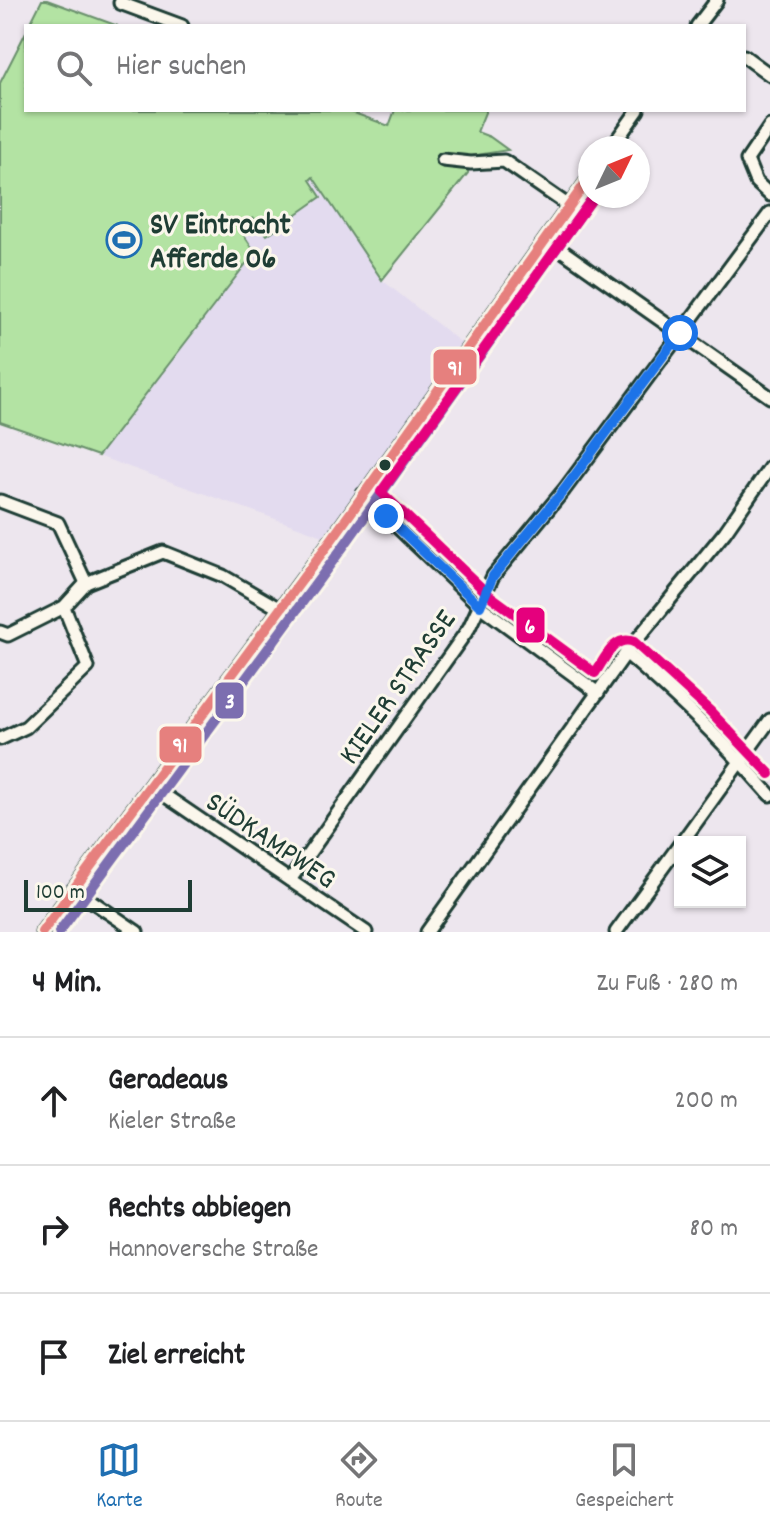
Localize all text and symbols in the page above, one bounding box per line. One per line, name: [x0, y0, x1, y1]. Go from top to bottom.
search box: [24, 24, 746, 112]
icon: search: [52, 46, 96, 90]
text: Hier suchen: [116, 47, 246, 90]
north arrow: [578, 136, 650, 208]
place label: SV Eintracht Afferde 06: [150, 206, 291, 283]
sports icon: SV Eintracht Afferde 06: [105, 221, 143, 259]
route start: [662, 315, 698, 351]
line badge: 91: [432, 348, 478, 386]
text: 91: [448, 355, 462, 386]
unlabelled marker: [377, 457, 393, 473]
route end: [368, 498, 404, 534]
street label: KIELER STRASSE: [330, 602, 469, 775]
line badge: 6: [515, 606, 546, 644]
text: 6: [525, 613, 536, 644]
line badge: 3: [214, 681, 245, 720]
text: 3: [225, 688, 235, 719]
line badge: 91: [158, 725, 203, 764]
text: 91: [173, 732, 187, 763]
street label: SÜDKAMPWEG: [195, 783, 344, 902]
map controls: [674, 836, 746, 908]
button: layers: [674, 836, 746, 908]
scale bar: [24, 876, 192, 912]
text: 100 m: [36, 878, 85, 909]
text: 4 Min.: [32, 960, 101, 1009]
text: Zu Fuß · 280 m: [597, 966, 738, 1003]
text: Geradeaus: [108, 1061, 228, 1104]
icon: ahead: [32, 1079, 76, 1123]
text: 200 m: [674, 1083, 738, 1120]
text: Kieler Straße: [108, 1104, 236, 1141]
text: Rechts abbiegen: [108, 1189, 291, 1232]
icon: right: [32, 1207, 76, 1251]
text: 80 m: [690, 1211, 738, 1248]
text: Hannoversche Straße: [108, 1232, 318, 1269]
icon: arrive: [32, 1335, 76, 1379]
text: Ziel erreicht: [108, 1336, 245, 1379]
tab: Karte: [96, 1438, 143, 1517]
tab: Route: [335, 1438, 383, 1517]
tab: Gespeichert: [575, 1438, 674, 1517]

